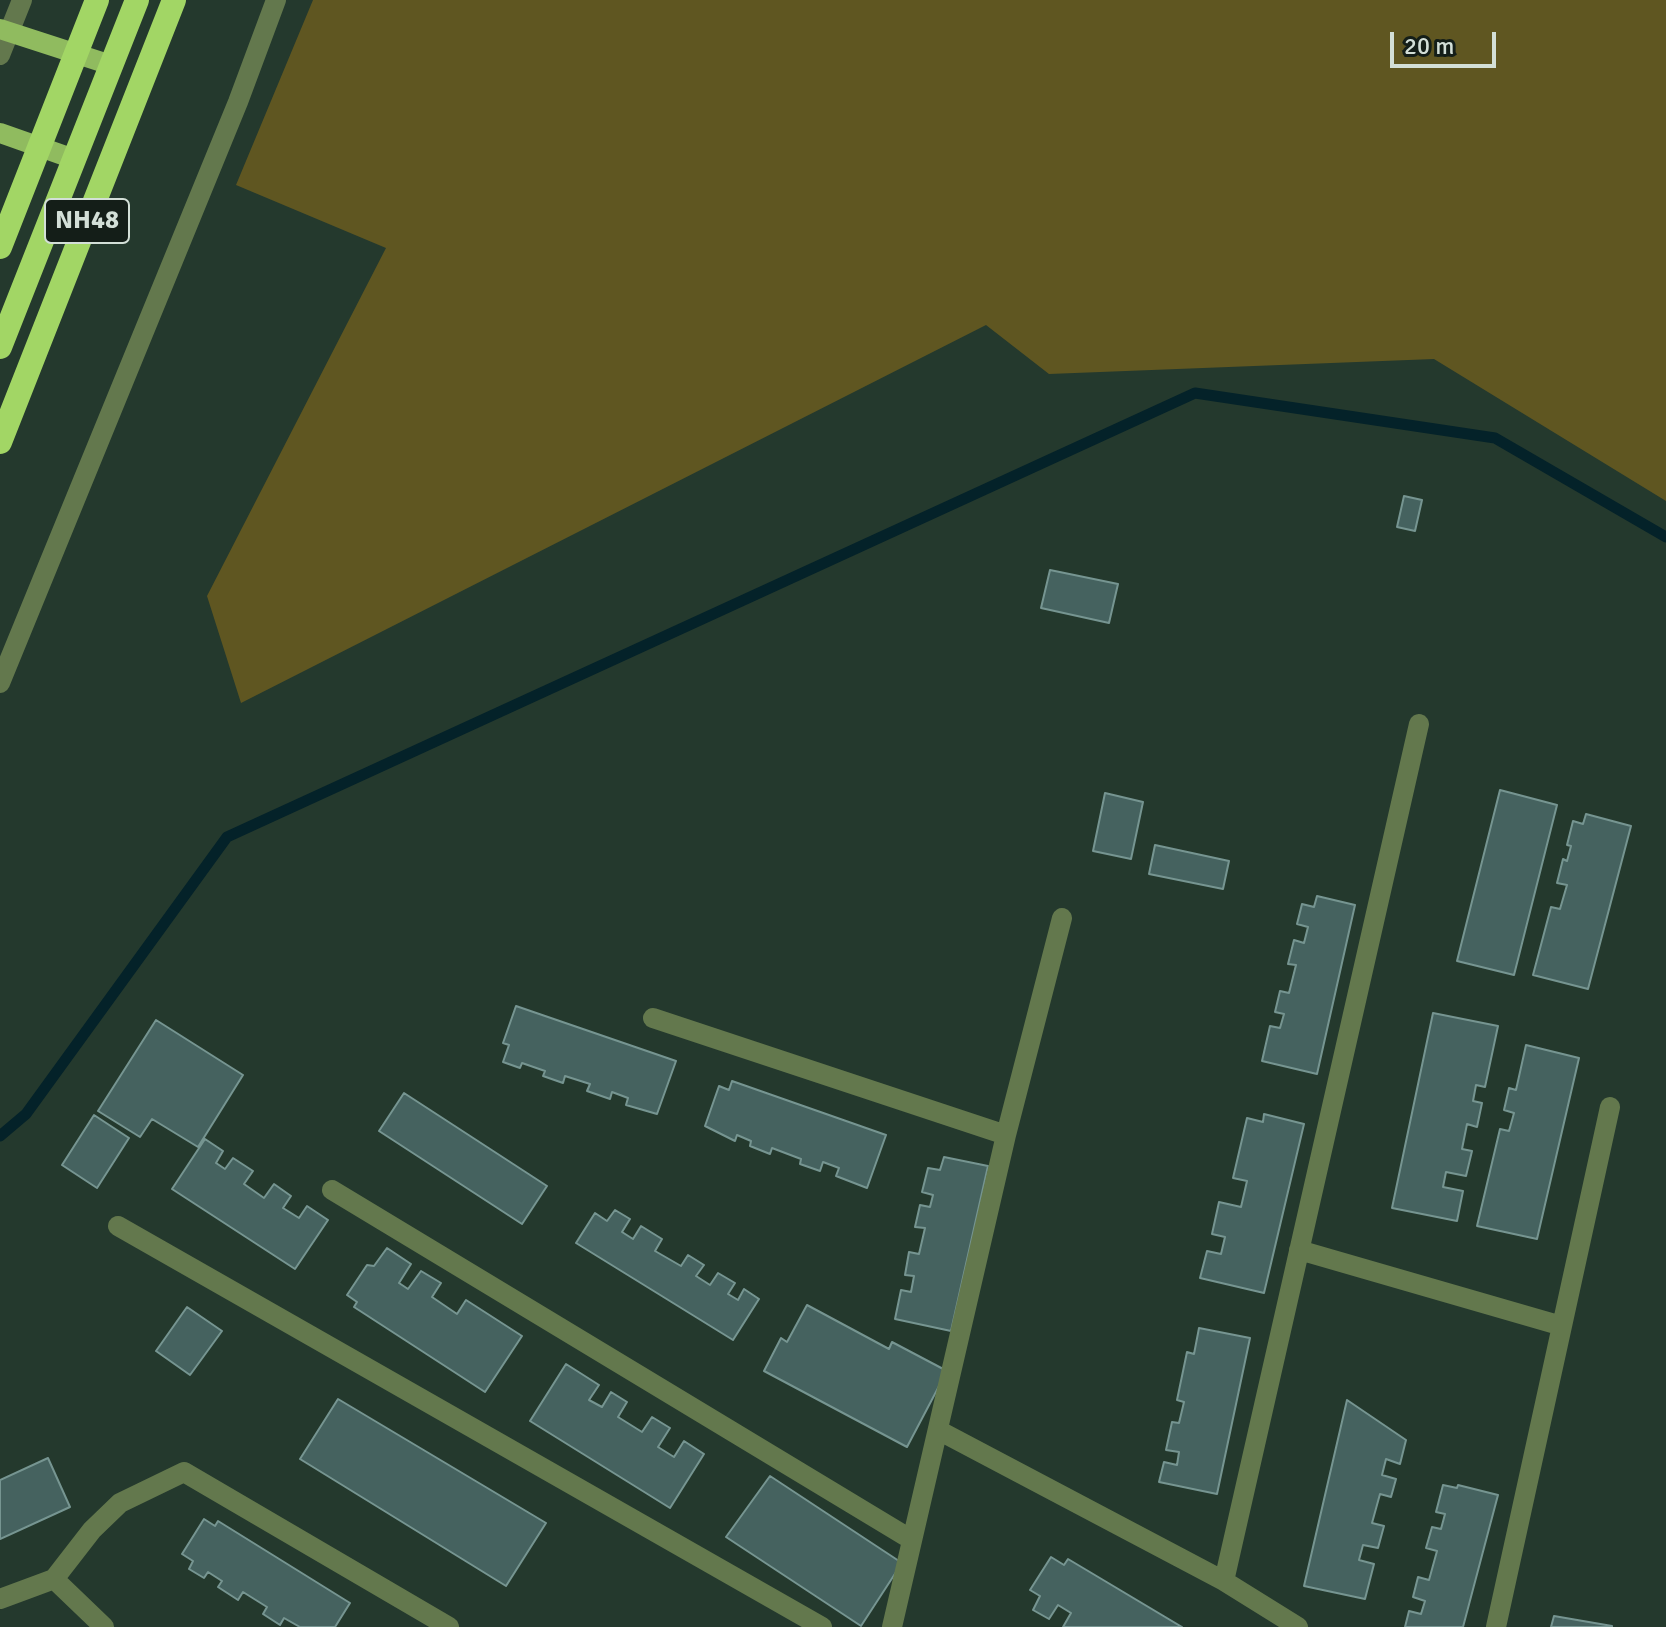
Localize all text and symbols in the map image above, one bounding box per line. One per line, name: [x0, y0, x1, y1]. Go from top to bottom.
scale bar: [1394, 16, 1500, 66]
text: 20 m: [1404, 31, 1454, 61]
road number: NH48: [45, 199, 129, 243]

